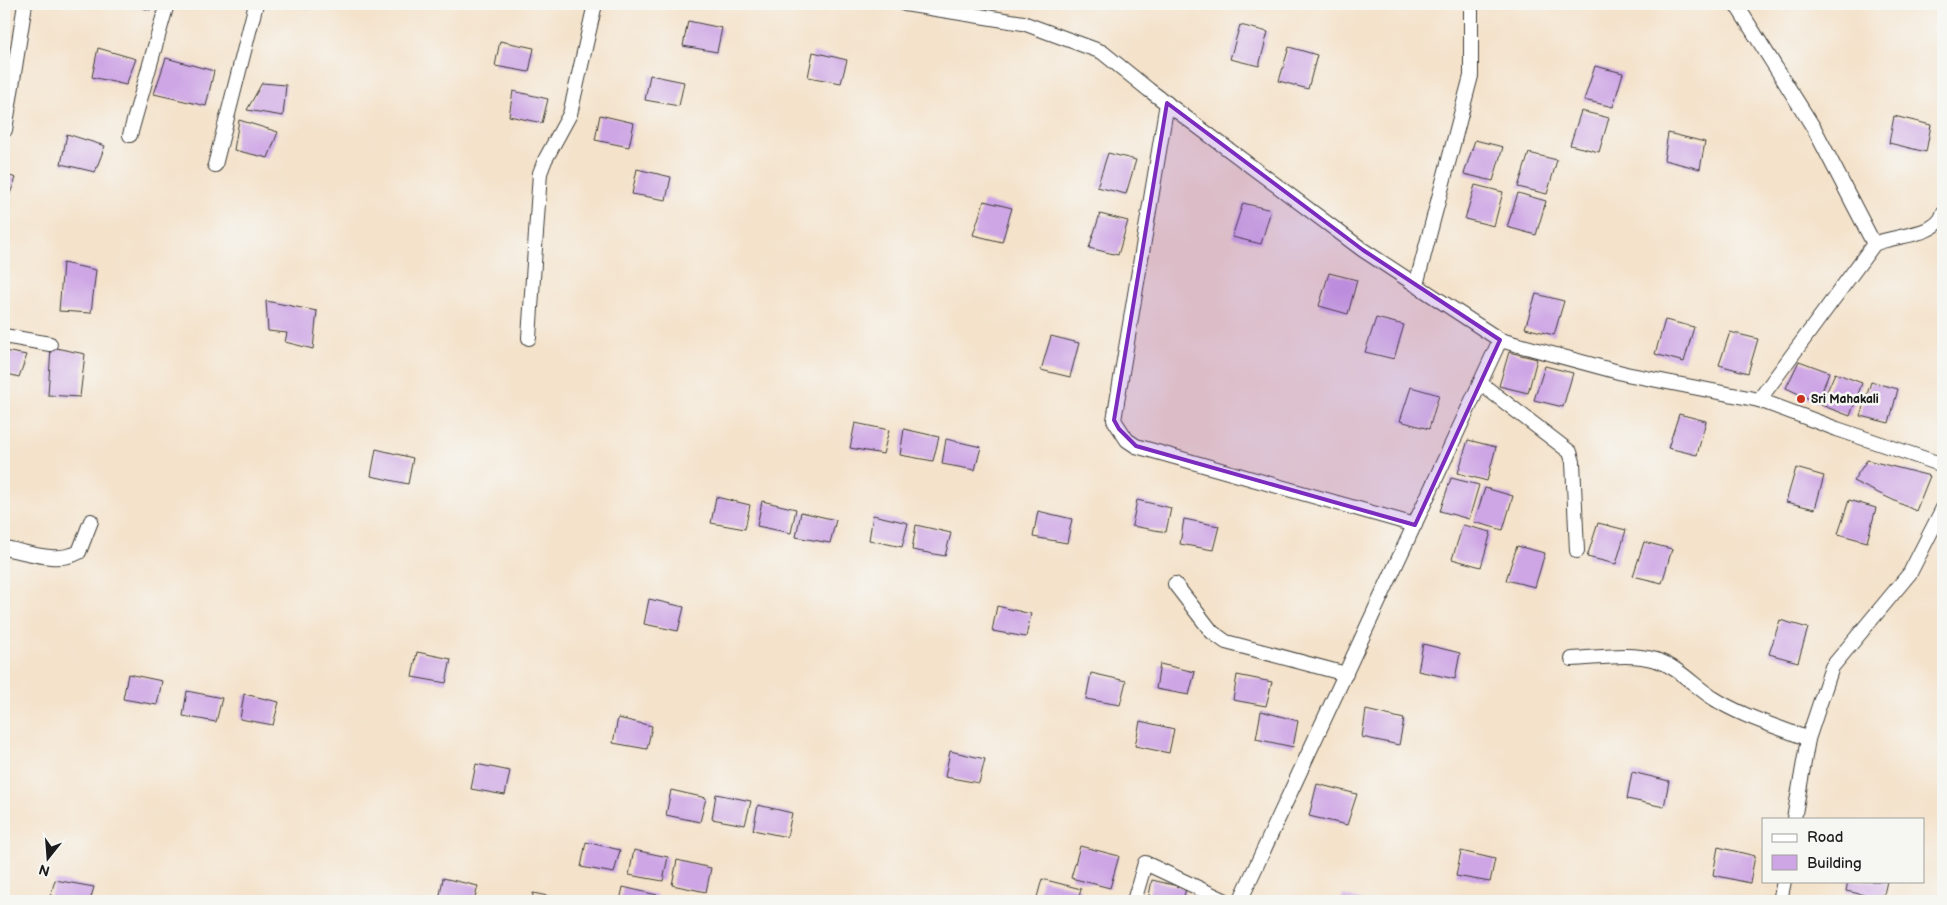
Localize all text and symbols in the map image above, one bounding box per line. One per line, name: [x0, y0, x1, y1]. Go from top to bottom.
place label: Sri Mahakali: [1811, 392, 1879, 407]
marker: Sri Mahakali: [1795, 393, 1807, 405]
legend: [1762, 818, 1924, 882]
text: Road: [1807, 828, 1843, 847]
north arrow: [22, 832, 72, 882]
text: Building: [1807, 854, 1862, 873]
text: N: [37, 860, 52, 880]

